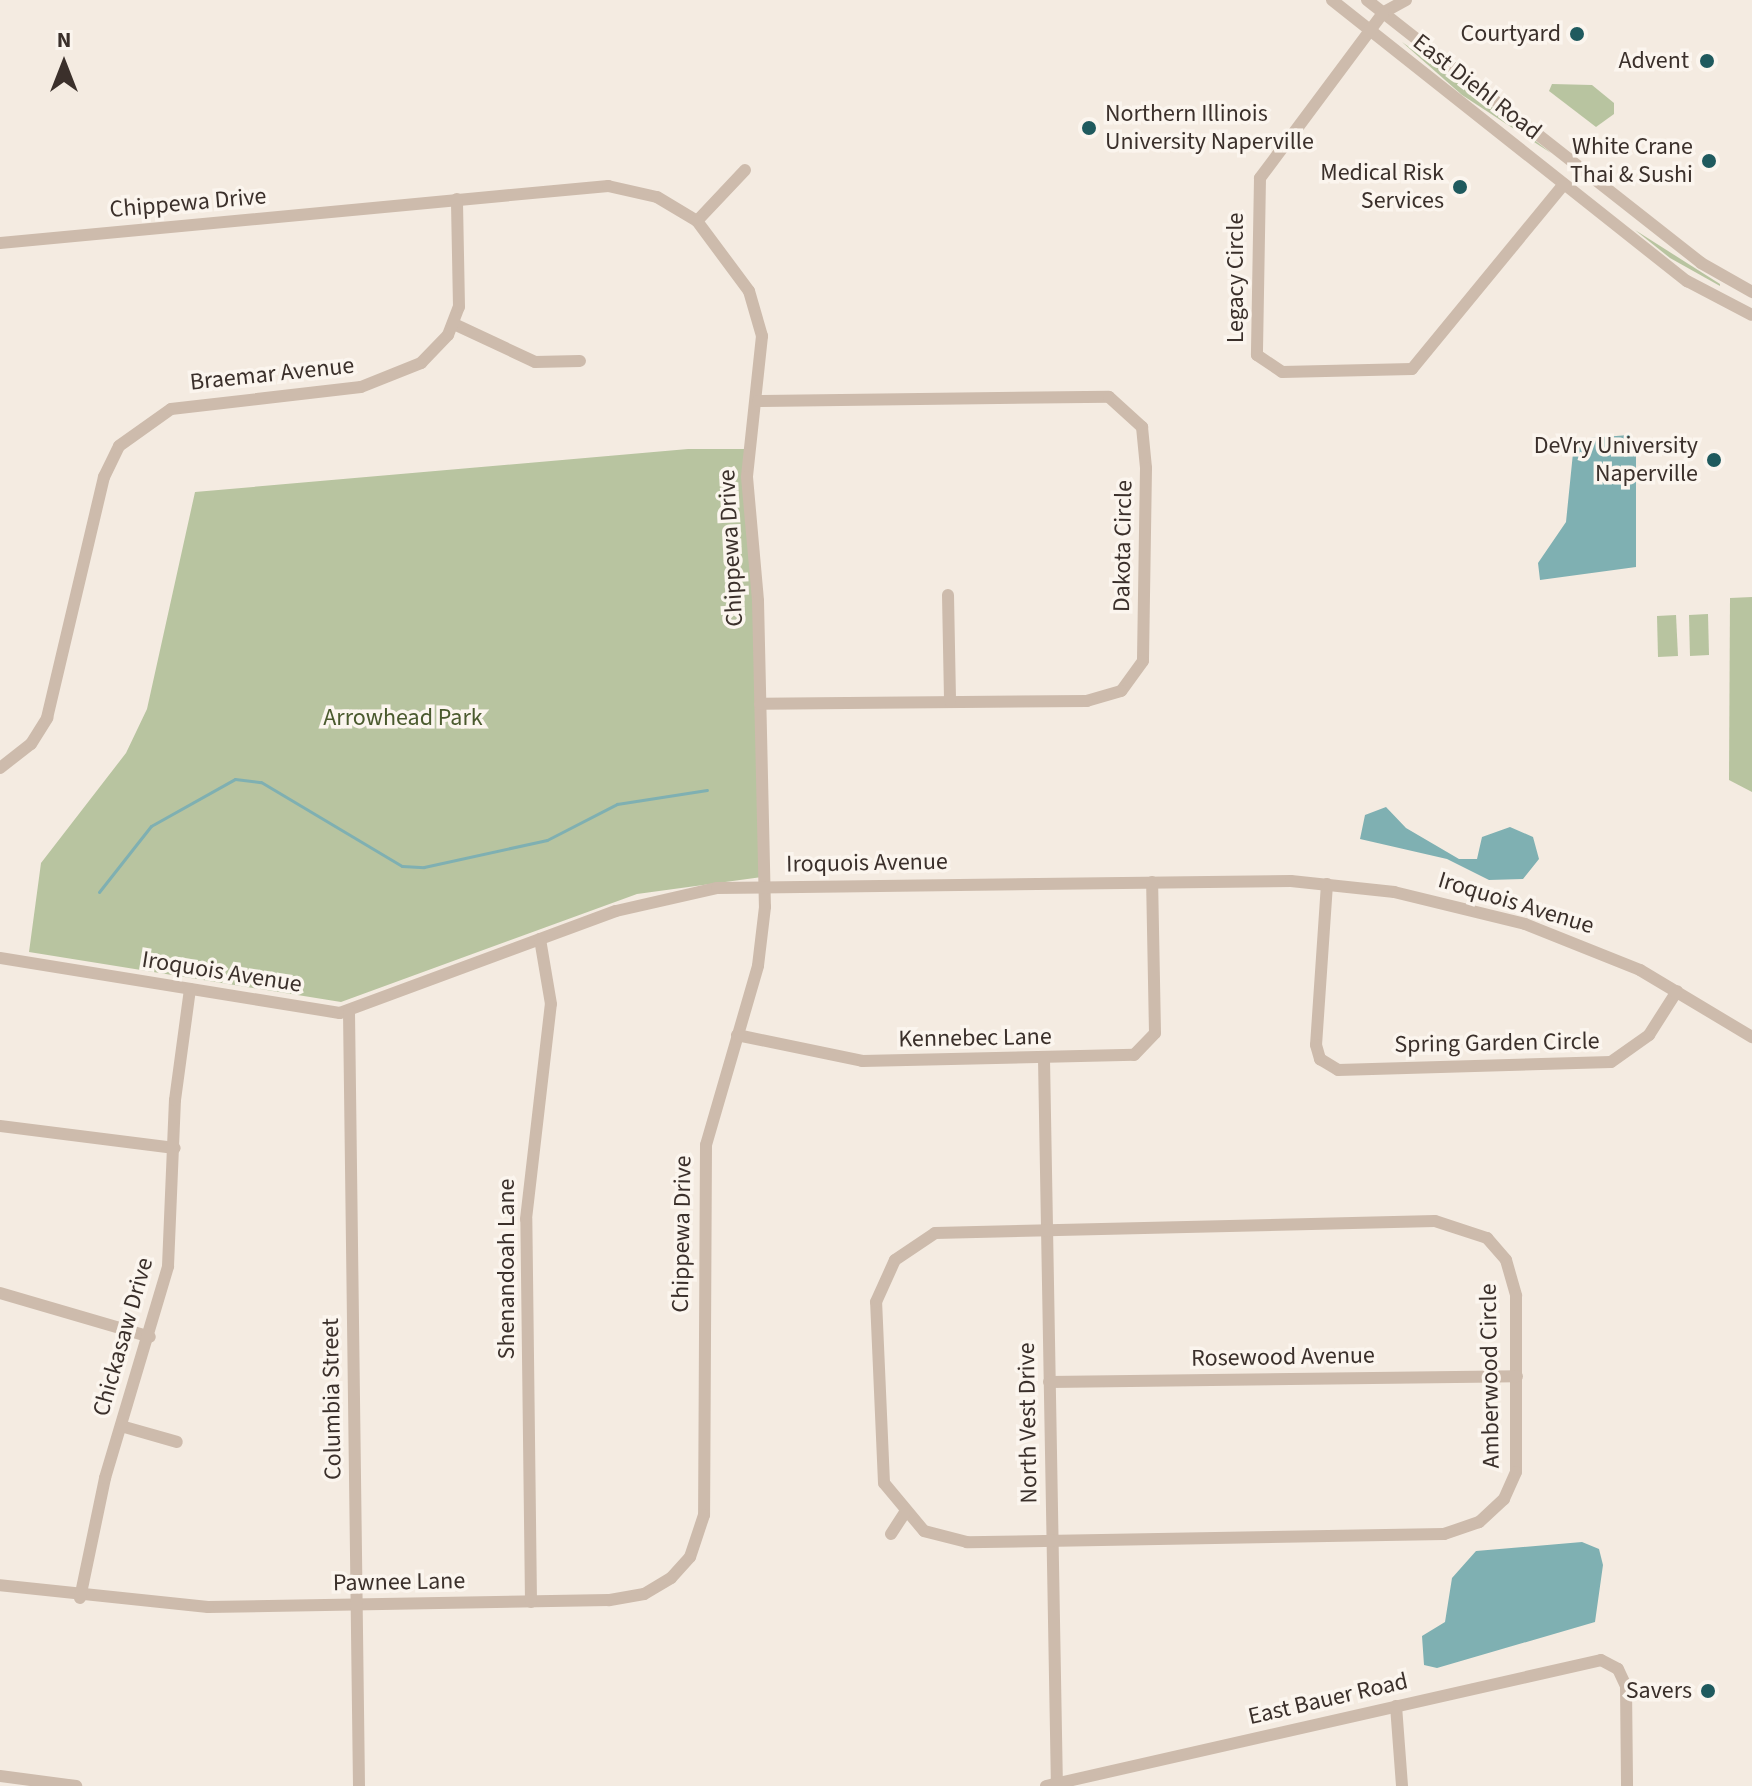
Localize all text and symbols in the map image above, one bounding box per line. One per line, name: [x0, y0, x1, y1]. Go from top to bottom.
place label: Courtyard: [1461, 20, 1561, 48]
north arrow: [24, 24, 104, 104]
text: N: [57, 24, 71, 56]
marker: Courtyard: [1568, 25, 1586, 43]
street label: East Diehl Road: [1407, 28, 1547, 146]
place label: Advent: [1618, 47, 1689, 75]
marker: Advent: [1696, 50, 1718, 72]
place label: Northern Illinois University Naperville: [1105, 100, 1314, 156]
marker: Northern Illinois University Naperville: [1080, 119, 1098, 137]
place label: White Crane Thai & Sushi: [1570, 133, 1693, 189]
marker: White Crane Thai & Sushi: [1700, 152, 1718, 170]
place label: Medical Risk Services: [1320, 159, 1444, 215]
marker: Medical Risk Services: [1451, 178, 1469, 196]
street label: Chippewa Drive: [108, 182, 268, 224]
street label: Legacy Circle: [1222, 213, 1250, 343]
street label: Braemar Avenue: [188, 351, 356, 397]
place label: DeVry University Naperville: [1534, 432, 1698, 488]
marker: DeVry University Naperville: [1705, 451, 1723, 469]
street label: Chippewa Drive: [713, 469, 749, 627]
street label: Dakota Circle: [1107, 480, 1139, 612]
park label: Arrowhead Park: [323, 704, 483, 732]
street label: Iroquois Avenue: [786, 847, 948, 879]
street label: Iroquois Avenue: [1435, 866, 1597, 940]
street label: Iroquois Avenue: [140, 945, 304, 999]
street label: Kennebec Lane: [898, 1022, 1052, 1054]
street label: Spring Garden Circle: [1394, 1027, 1600, 1059]
street label: Chippewa Drive: [666, 1155, 698, 1313]
street label: Shenandoah Lane: [493, 1179, 521, 1359]
street label: Chickasaw Drive: [87, 1254, 159, 1420]
street label: Amberwood Circle: [1474, 1283, 1506, 1469]
street label: Columbia Street: [316, 1318, 348, 1480]
street label: Rosewood Avenue: [1191, 1341, 1375, 1373]
street label: North Vest Drive: [1012, 1342, 1044, 1504]
street label: Pawnee Lane: [333, 1566, 465, 1598]
street label: East Bauer Road: [1245, 1667, 1411, 1731]
place label: Savers: [1626, 1677, 1692, 1705]
marker: Savers: [1699, 1682, 1717, 1700]

